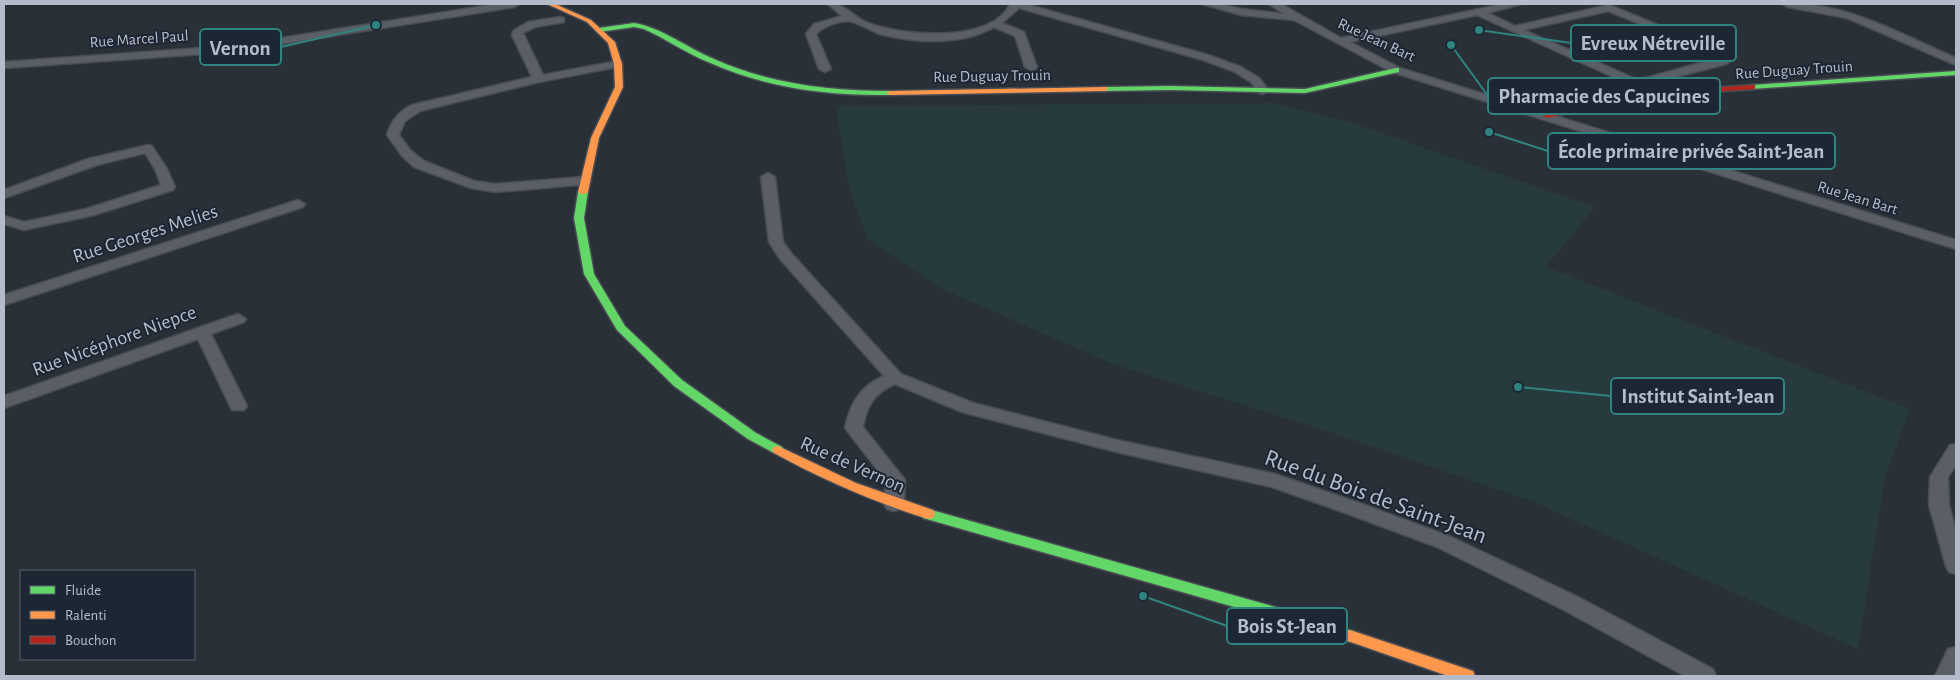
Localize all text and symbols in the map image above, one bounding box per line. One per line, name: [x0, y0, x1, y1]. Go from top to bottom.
street label: Rue Jean Bart: [1336, 15, 1418, 65]
callout: Evreux Nétreville: [1571, 25, 1736, 61]
street label: Rue Marcel Paul: [89, 28, 189, 50]
callout: Vernon: [200, 29, 281, 65]
text: Evreux Nétreville: [1581, 33, 1725, 54]
text: Vernon: [209, 38, 271, 59]
street label: Rue Duguay Trouin: [1735, 58, 1854, 83]
street label: Rue Duguay Trouin: [933, 67, 1051, 86]
callout: Pharmacie des Capucines: [1488, 78, 1720, 114]
text: Pharmacie des Capucines: [1498, 86, 1710, 107]
callout: École primaire privée Saint-Jean: [1548, 133, 1835, 169]
text: École primaire privée Saint-Jean: [1558, 138, 1824, 162]
street label: Rue Jean Bart: [1816, 178, 1900, 218]
street label: Rue Georges Melies: [70, 201, 220, 267]
street label: Rue Nicéphore Niepce: [30, 302, 199, 380]
callout: Institut Saint-Jean: [1611, 378, 1784, 414]
text: Institut Saint-Jean: [1621, 386, 1775, 407]
street label: Rue de Vernon: [797, 433, 908, 497]
street label: Rue du Bois de Saint-Jean: [1261, 446, 1490, 548]
legend: [20, 570, 195, 660]
text: Fluide: [65, 583, 101, 598]
text: Ralenti: [65, 608, 107, 623]
callout: Bois St-Jean: [1227, 608, 1347, 644]
text: Bois St-Jean: [1237, 616, 1337, 637]
text: Bouchon: [65, 633, 116, 648]

